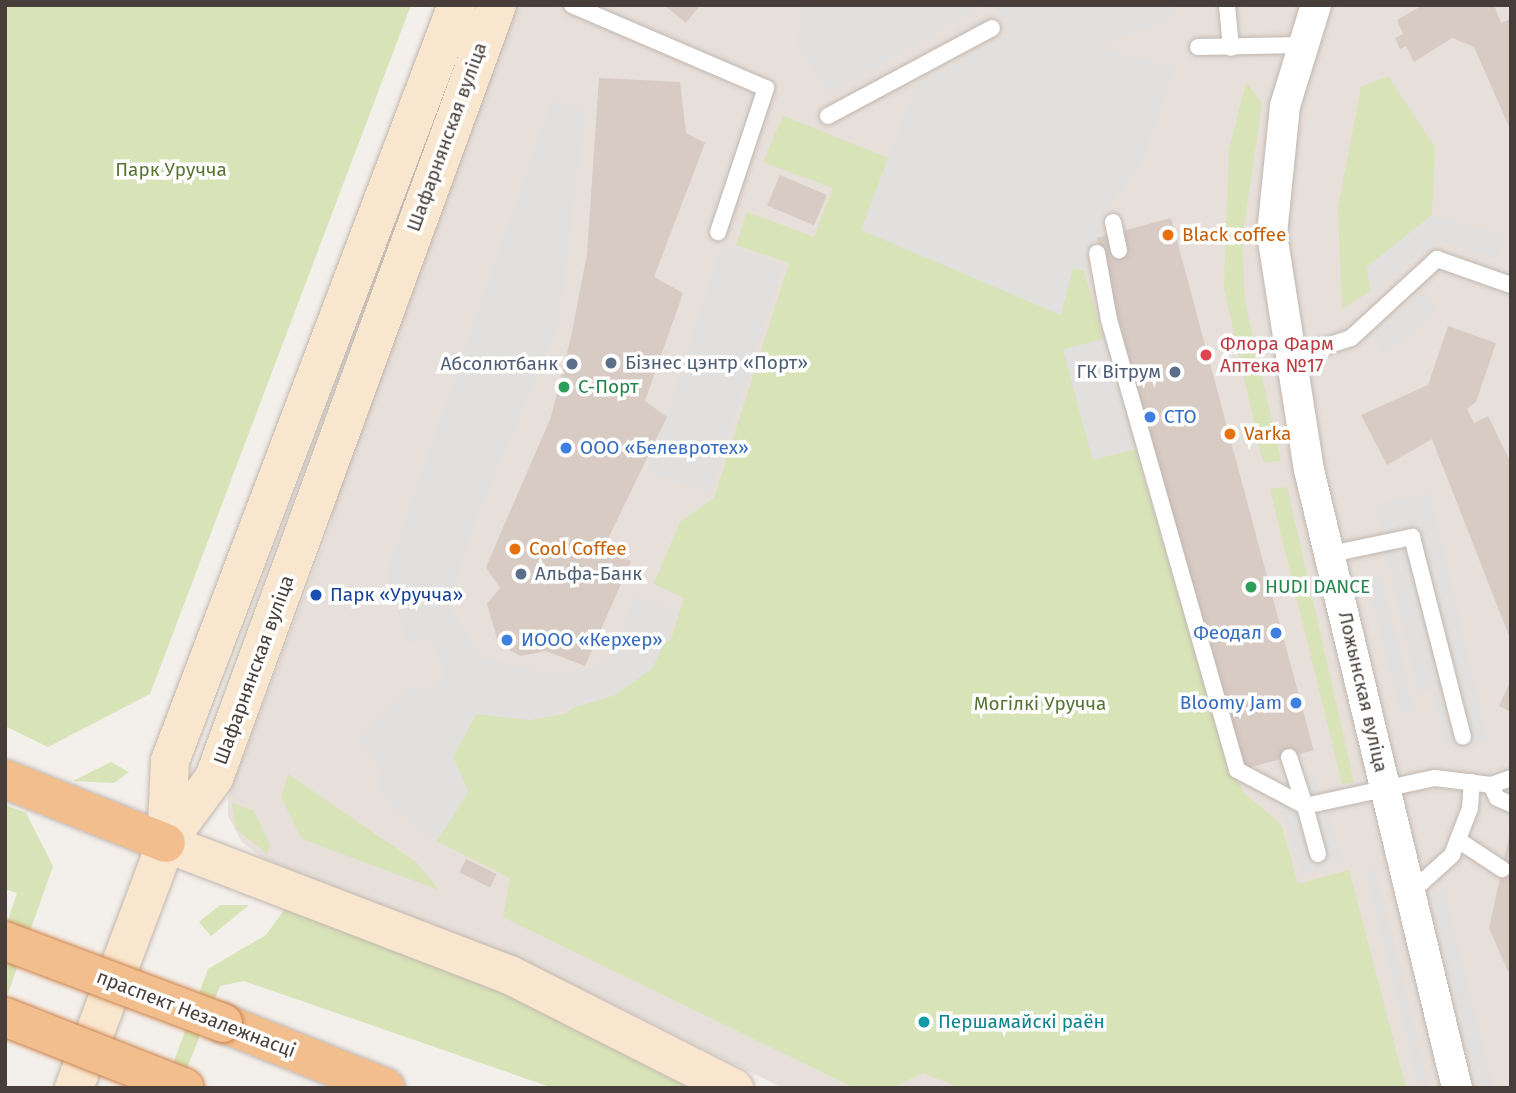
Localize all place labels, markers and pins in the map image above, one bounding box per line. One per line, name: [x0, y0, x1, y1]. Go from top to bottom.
place label: Black coffee: [1182, 224, 1286, 246]
marker: Black coffee: [1160, 227, 1176, 243]
place label: Флора Фарм Аптека №17: [1220, 333, 1334, 377]
marker: Флора Фарм Аптека №17: [1198, 347, 1214, 363]
place label: Бізнес цэнтр «Порт»: [625, 352, 808, 374]
place label: Абсолютбанк: [440, 353, 558, 375]
marker: Бізнес цэнтр «Порт»: [603, 355, 619, 371]
marker: Абсолютбанк: [564, 356, 580, 372]
place label: ГК Вітрум: [1076, 361, 1161, 383]
marker: ГК Вітрум: [1167, 364, 1183, 380]
place label: С-Порт: [578, 376, 638, 398]
marker: С-Порт: [556, 379, 572, 395]
place label: СТО: [1164, 406, 1197, 428]
marker: СТО: [1142, 409, 1158, 425]
place label: Varka: [1244, 423, 1291, 445]
marker: Varka: [1222, 426, 1238, 442]
place label: ООО «Белевротех»: [580, 437, 749, 459]
marker: ООО «Белевротех»: [558, 440, 574, 456]
place label: Cool Coffee: [529, 538, 627, 560]
marker: Cool Coffee: [507, 541, 523, 557]
place label: Альфа-Банк: [535, 563, 642, 585]
marker: Альфа-Банк: [513, 566, 529, 582]
place label: HUDI DANCE: [1265, 576, 1370, 598]
marker: HUDI DANCE: [1243, 579, 1259, 595]
place label: Парк «Уручча»: [330, 584, 463, 606]
marker: Парк «Уручча»: [308, 587, 324, 603]
place label: Феодал: [1193, 622, 1262, 644]
marker: Феодал: [1268, 625, 1284, 641]
place label: ИООО «Керхер»: [521, 629, 663, 651]
marker: ИООО «Керхер»: [499, 632, 515, 648]
place label: Bloomy Jam: [1180, 692, 1282, 714]
marker: Bloomy Jam: [1288, 695, 1304, 711]
place label: Першамайскі раён: [938, 1011, 1105, 1033]
marker: Першамайскі раён: [916, 1014, 932, 1030]

